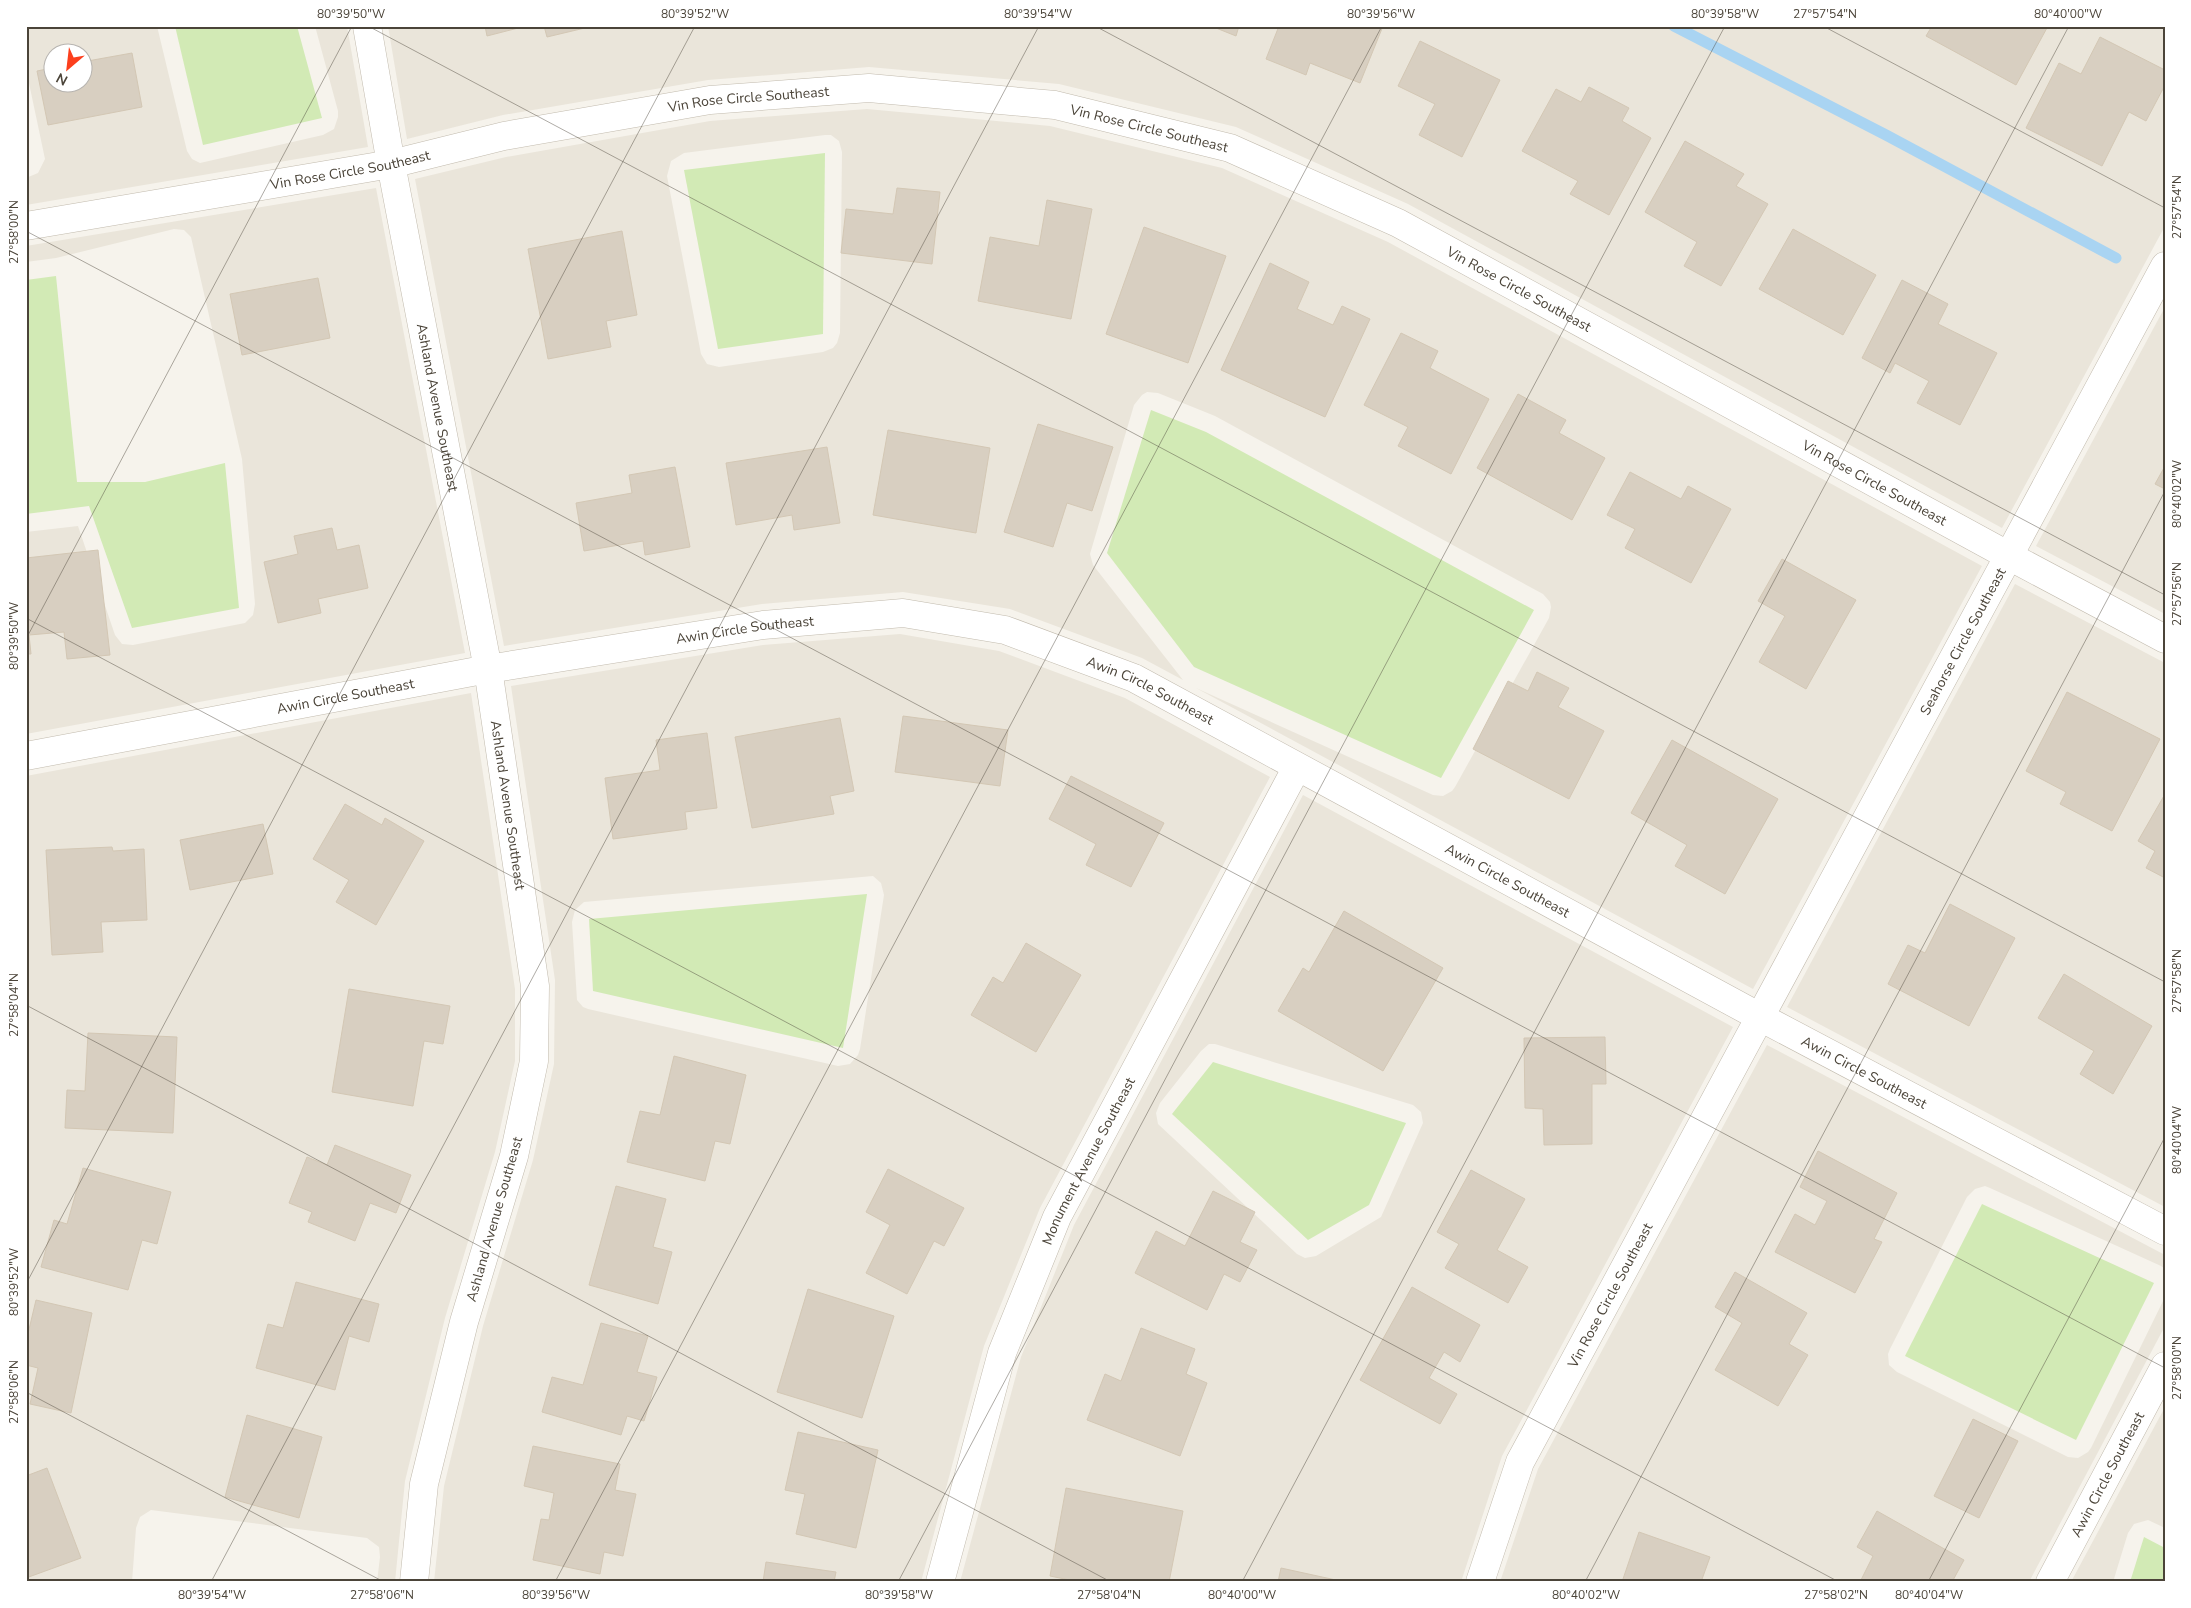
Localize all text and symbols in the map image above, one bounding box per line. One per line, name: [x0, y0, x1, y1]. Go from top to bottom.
text: 80°39'50"W: [317, 6, 385, 22]
text: 80°39'52"W: [661, 6, 729, 22]
text: 80°39'54"W: [1004, 6, 1072, 22]
text: 80°39'56"W: [1347, 6, 1415, 22]
text: 80°39'58"W: [1691, 6, 1759, 22]
text: 27°57'54"N: [1793, 6, 1857, 22]
text: 80°40'00"W: [2034, 6, 2102, 22]
north arrow: [42, 42, 92, 92]
text: N: [53, 68, 71, 90]
street label: Vin Rose Circle Southeast: [665, 82, 830, 117]
street label: Vin Rose Circle Southeast: [1067, 100, 1230, 157]
street label: Vin Rose Circle Southeast: [268, 146, 432, 195]
text: 27°57'54"N: [2169, 175, 2185, 239]
text: 27°58'00"N: [6, 200, 22, 264]
street label: Vin Rose Circle Southeast: [1442, 242, 1595, 337]
street label: Ashland Avenue Southeast: [412, 322, 463, 493]
street label: Vin Rose Circle Southeast: [1798, 436, 1950, 530]
text: 80°40'02"W: [2169, 460, 2185, 528]
text: 27°57'56"N: [2169, 562, 2185, 626]
street label: Seahorse Circle Southeast: [1916, 564, 2011, 719]
text: 80°39'50"W: [6, 602, 22, 670]
street label: Awin Circle Southeast: [674, 612, 815, 649]
street label: Awin Circle Southeast: [1084, 652, 1217, 729]
street label: Awin Circle Southeast: [275, 674, 416, 719]
street label: Ashland Avenue Southeast: [486, 719, 530, 891]
street label: Awin Circle Southeast: [1442, 839, 1573, 922]
text: 27°57'58"N: [2169, 949, 2185, 1013]
text: 27°58'04"N: [6, 973, 22, 1037]
street label: Awin Circle Southeast: [1798, 1032, 1930, 1114]
street label: Monument Avenue Southeast: [1038, 1074, 1140, 1248]
text: 80°40'04"W: [2169, 1106, 2185, 1174]
street label: Ashland Avenue Southeast: [462, 1134, 527, 1304]
street label: Vin Rose Circle Southeast: [1563, 1219, 1657, 1372]
text: 80°39'52"W: [6, 1248, 22, 1316]
text: 27°58'00"N: [2169, 1336, 2185, 1400]
text: 27°58'06"N: [6, 1360, 22, 1424]
street label: Awin Circle Southeast: [2067, 1409, 2149, 1540]
text: 80°39'54"W: [178, 1587, 246, 1603]
text: 27°58'06"N: [350, 1587, 414, 1603]
text: 80°39'56"W: [522, 1587, 590, 1603]
text: 80°39'58"W: [865, 1587, 933, 1603]
text: 27°58'04"N: [1077, 1587, 1141, 1603]
text: 80°40'00"W: [1208, 1587, 1276, 1603]
text: 80°40'02"W: [1552, 1587, 1620, 1603]
text: 27°58'02"N: [1804, 1587, 1868, 1603]
text: 80°40'04"W: [1895, 1587, 1963, 1603]

